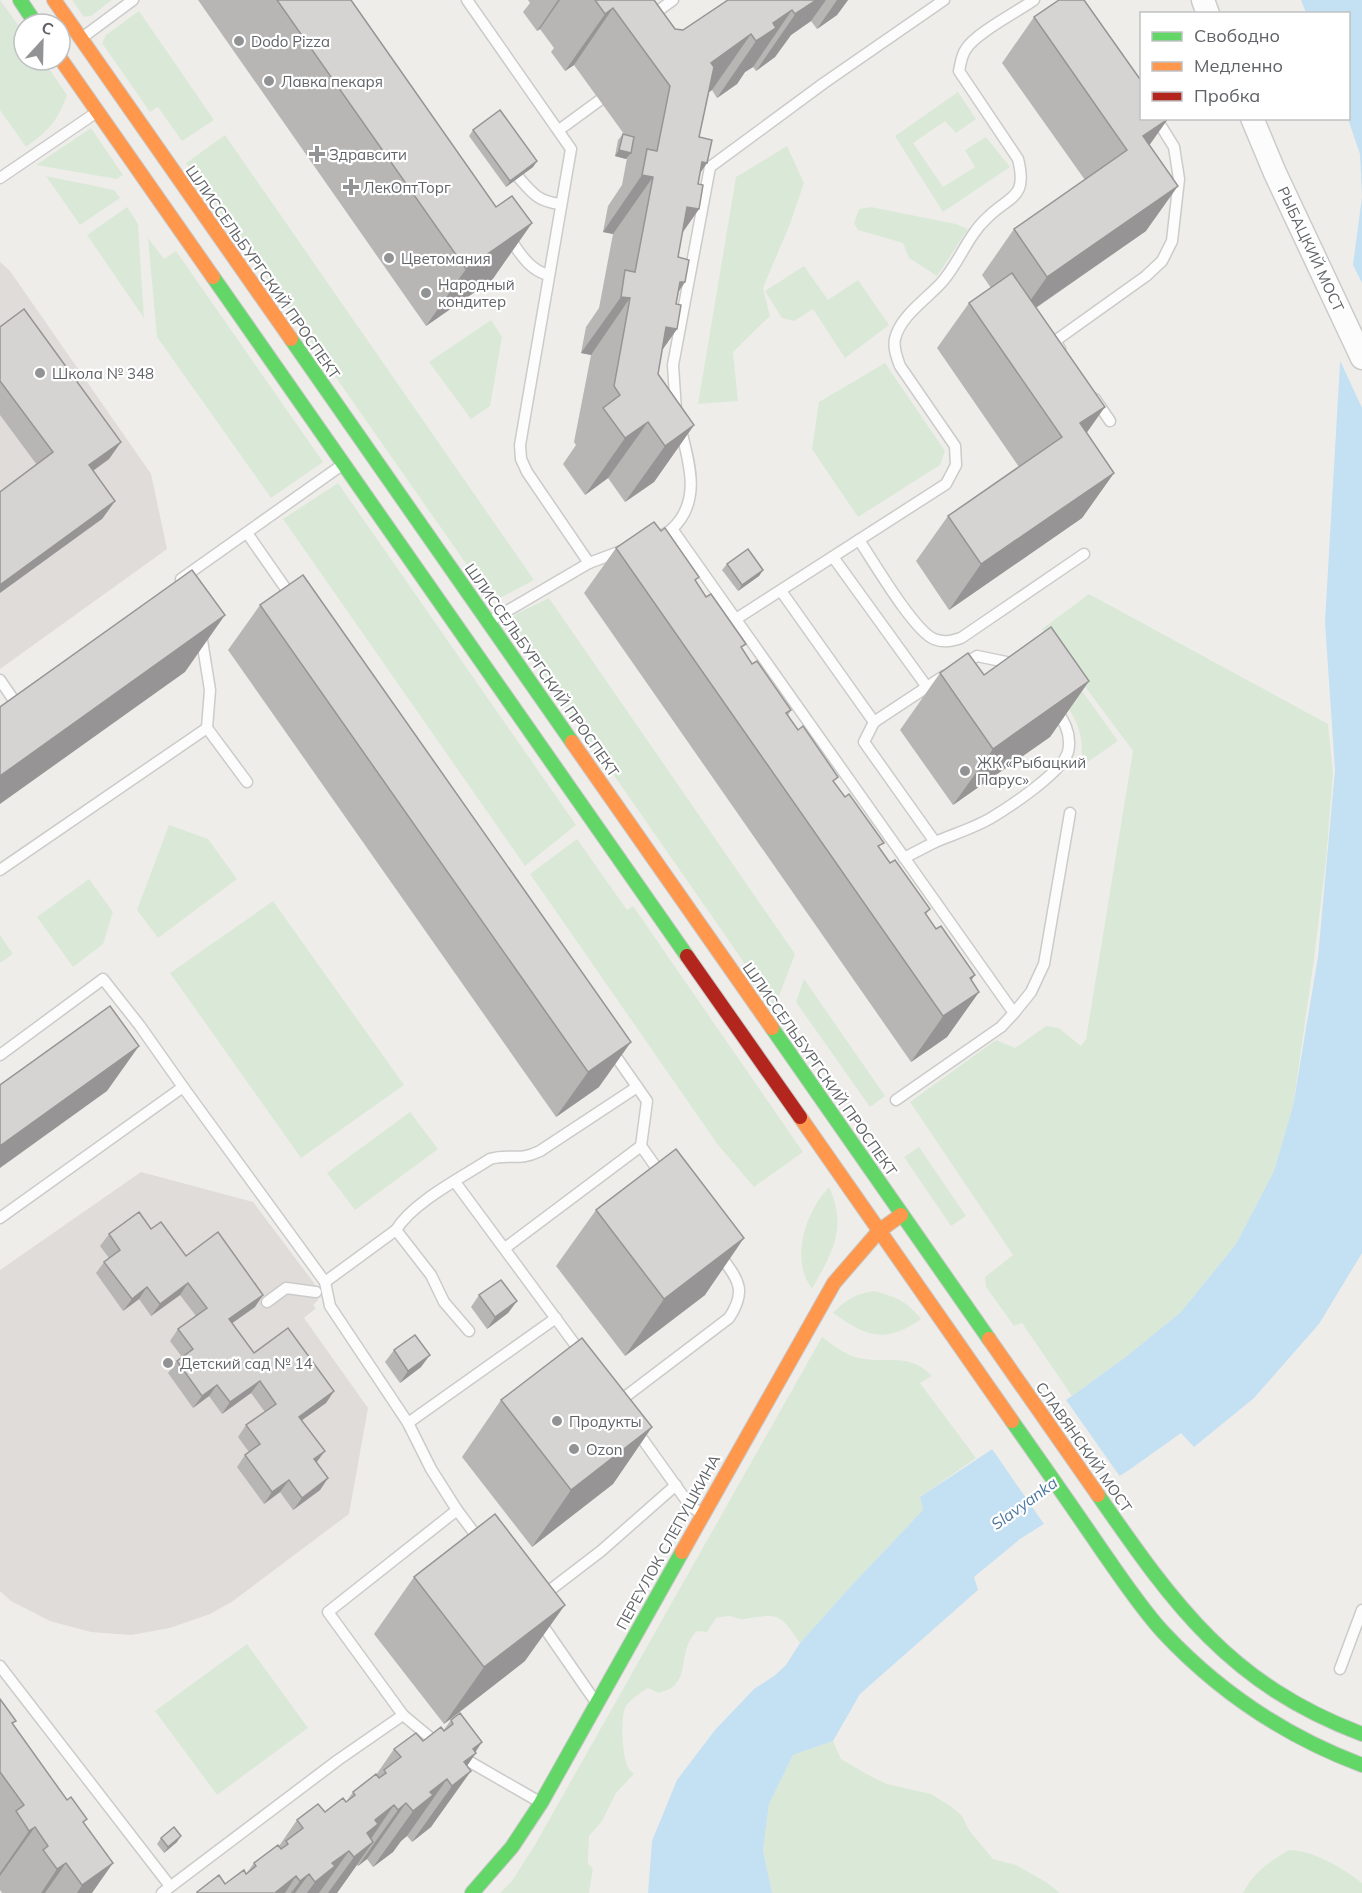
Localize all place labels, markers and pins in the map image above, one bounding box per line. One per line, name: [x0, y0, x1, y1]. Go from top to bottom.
place label: Dodo Pizza: [251, 32, 330, 51]
marker: Dodo Pizza: [232, 34, 246, 48]
place label: Лавка пекаря: [281, 72, 383, 91]
marker: Лавка пекаря: [262, 74, 276, 88]
place label: Здравсити: [329, 145, 407, 164]
marker: Здравсити: [310, 147, 324, 161]
place label: ЛекОптТорг: [363, 178, 451, 197]
marker: ЛекОптТорг: [344, 180, 358, 194]
place label: Цветомания: [401, 249, 491, 268]
marker: Цветомания: [382, 251, 396, 265]
place label: Народный кондитер: [438, 275, 515, 311]
marker: Народный кондитер: [419, 286, 433, 300]
place label: Школа № 348: [52, 364, 154, 383]
marker: Школа № 348: [33, 366, 47, 380]
place label: ЖК «Рыбацкий Парус»: [977, 753, 1086, 789]
marker: ЖК «Рыбацкий Парус»: [958, 764, 972, 778]
place label: Детский сад № 14: [180, 1354, 313, 1373]
marker: Детский сад № 14: [161, 1356, 175, 1370]
place label: Продукты: [569, 1412, 642, 1431]
marker: Продукты: [550, 1414, 564, 1428]
place label: Ozon: [586, 1440, 623, 1459]
marker: Ozon: [567, 1442, 581, 1456]

